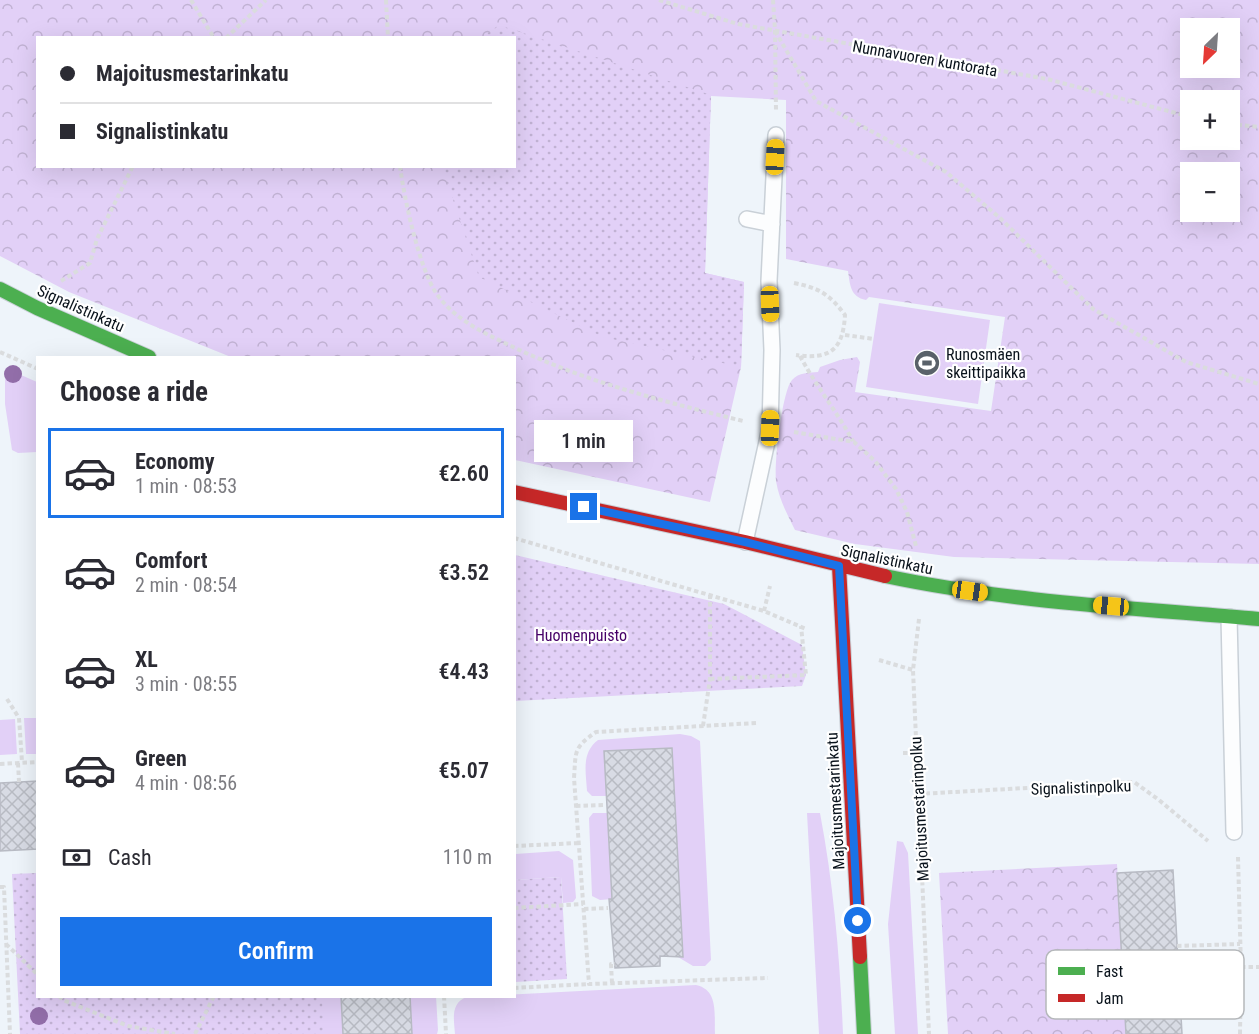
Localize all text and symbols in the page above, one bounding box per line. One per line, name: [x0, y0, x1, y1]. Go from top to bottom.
north arrow: [1180, 18, 1240, 78]
map controls: [1180, 18, 1240, 222]
street label: Nunnavuoren kuntorata: [851, 36, 999, 81]
text: Majoitusmestarinkatu: [96, 61, 289, 86]
button: +: [1180, 90, 1240, 150]
text: Signalistinkatu: [96, 119, 228, 144]
car: [765, 139, 785, 175]
button: −: [1180, 162, 1240, 222]
street label: Signalistinkatu: [34, 281, 127, 336]
car: [760, 286, 780, 322]
place label: Runosmäen skeittipaikka: [946, 345, 1026, 382]
sports icon: Runosmäen skeittipaikka: [912, 348, 942, 378]
text: Choose a ride: [60, 376, 208, 408]
car: [760, 410, 780, 446]
callout: 1 min: [534, 420, 634, 462]
text: 1 min: [561, 429, 606, 453]
icon: car: [63, 446, 117, 500]
text: Economy: [135, 449, 215, 474]
text: €2.60: [438, 461, 489, 486]
text: 1 min · 08:53: [135, 474, 237, 498]
route end: [570, 493, 597, 520]
street label: Signalistinkatu: [839, 540, 935, 578]
icon: car: [63, 545, 117, 599]
text: Comfort: [135, 548, 208, 573]
text: €3.52: [438, 560, 489, 585]
text: 2 min · 08:54: [135, 573, 237, 597]
car: [951, 580, 989, 602]
car: [1092, 595, 1130, 617]
park label: Huomenpuisto: [535, 626, 627, 645]
icon: car: [63, 644, 117, 698]
text: XL: [135, 647, 158, 672]
text: €4.43: [438, 659, 489, 684]
text: 3 min · 08:55: [135, 672, 237, 696]
street label: Majoitusmestarinkatu: [822, 732, 849, 870]
street label: Majoitusmestarinpolku: [906, 736, 933, 882]
icon: car: [63, 743, 117, 797]
text: Green: [135, 746, 187, 771]
text: €5.07: [438, 758, 489, 783]
text: 4 min · 08:56: [135, 771, 237, 795]
street label: Signalistinpolku: [1030, 776, 1132, 799]
icon: cash: [60, 841, 93, 874]
text: Cash: [108, 845, 152, 870]
text: 110 m: [443, 845, 492, 869]
route start: [844, 907, 871, 934]
button: Confirm: [60, 917, 492, 986]
legend: [1046, 950, 1244, 1019]
text: Fast: [1096, 962, 1123, 981]
text: Jam: [1096, 989, 1123, 1008]

